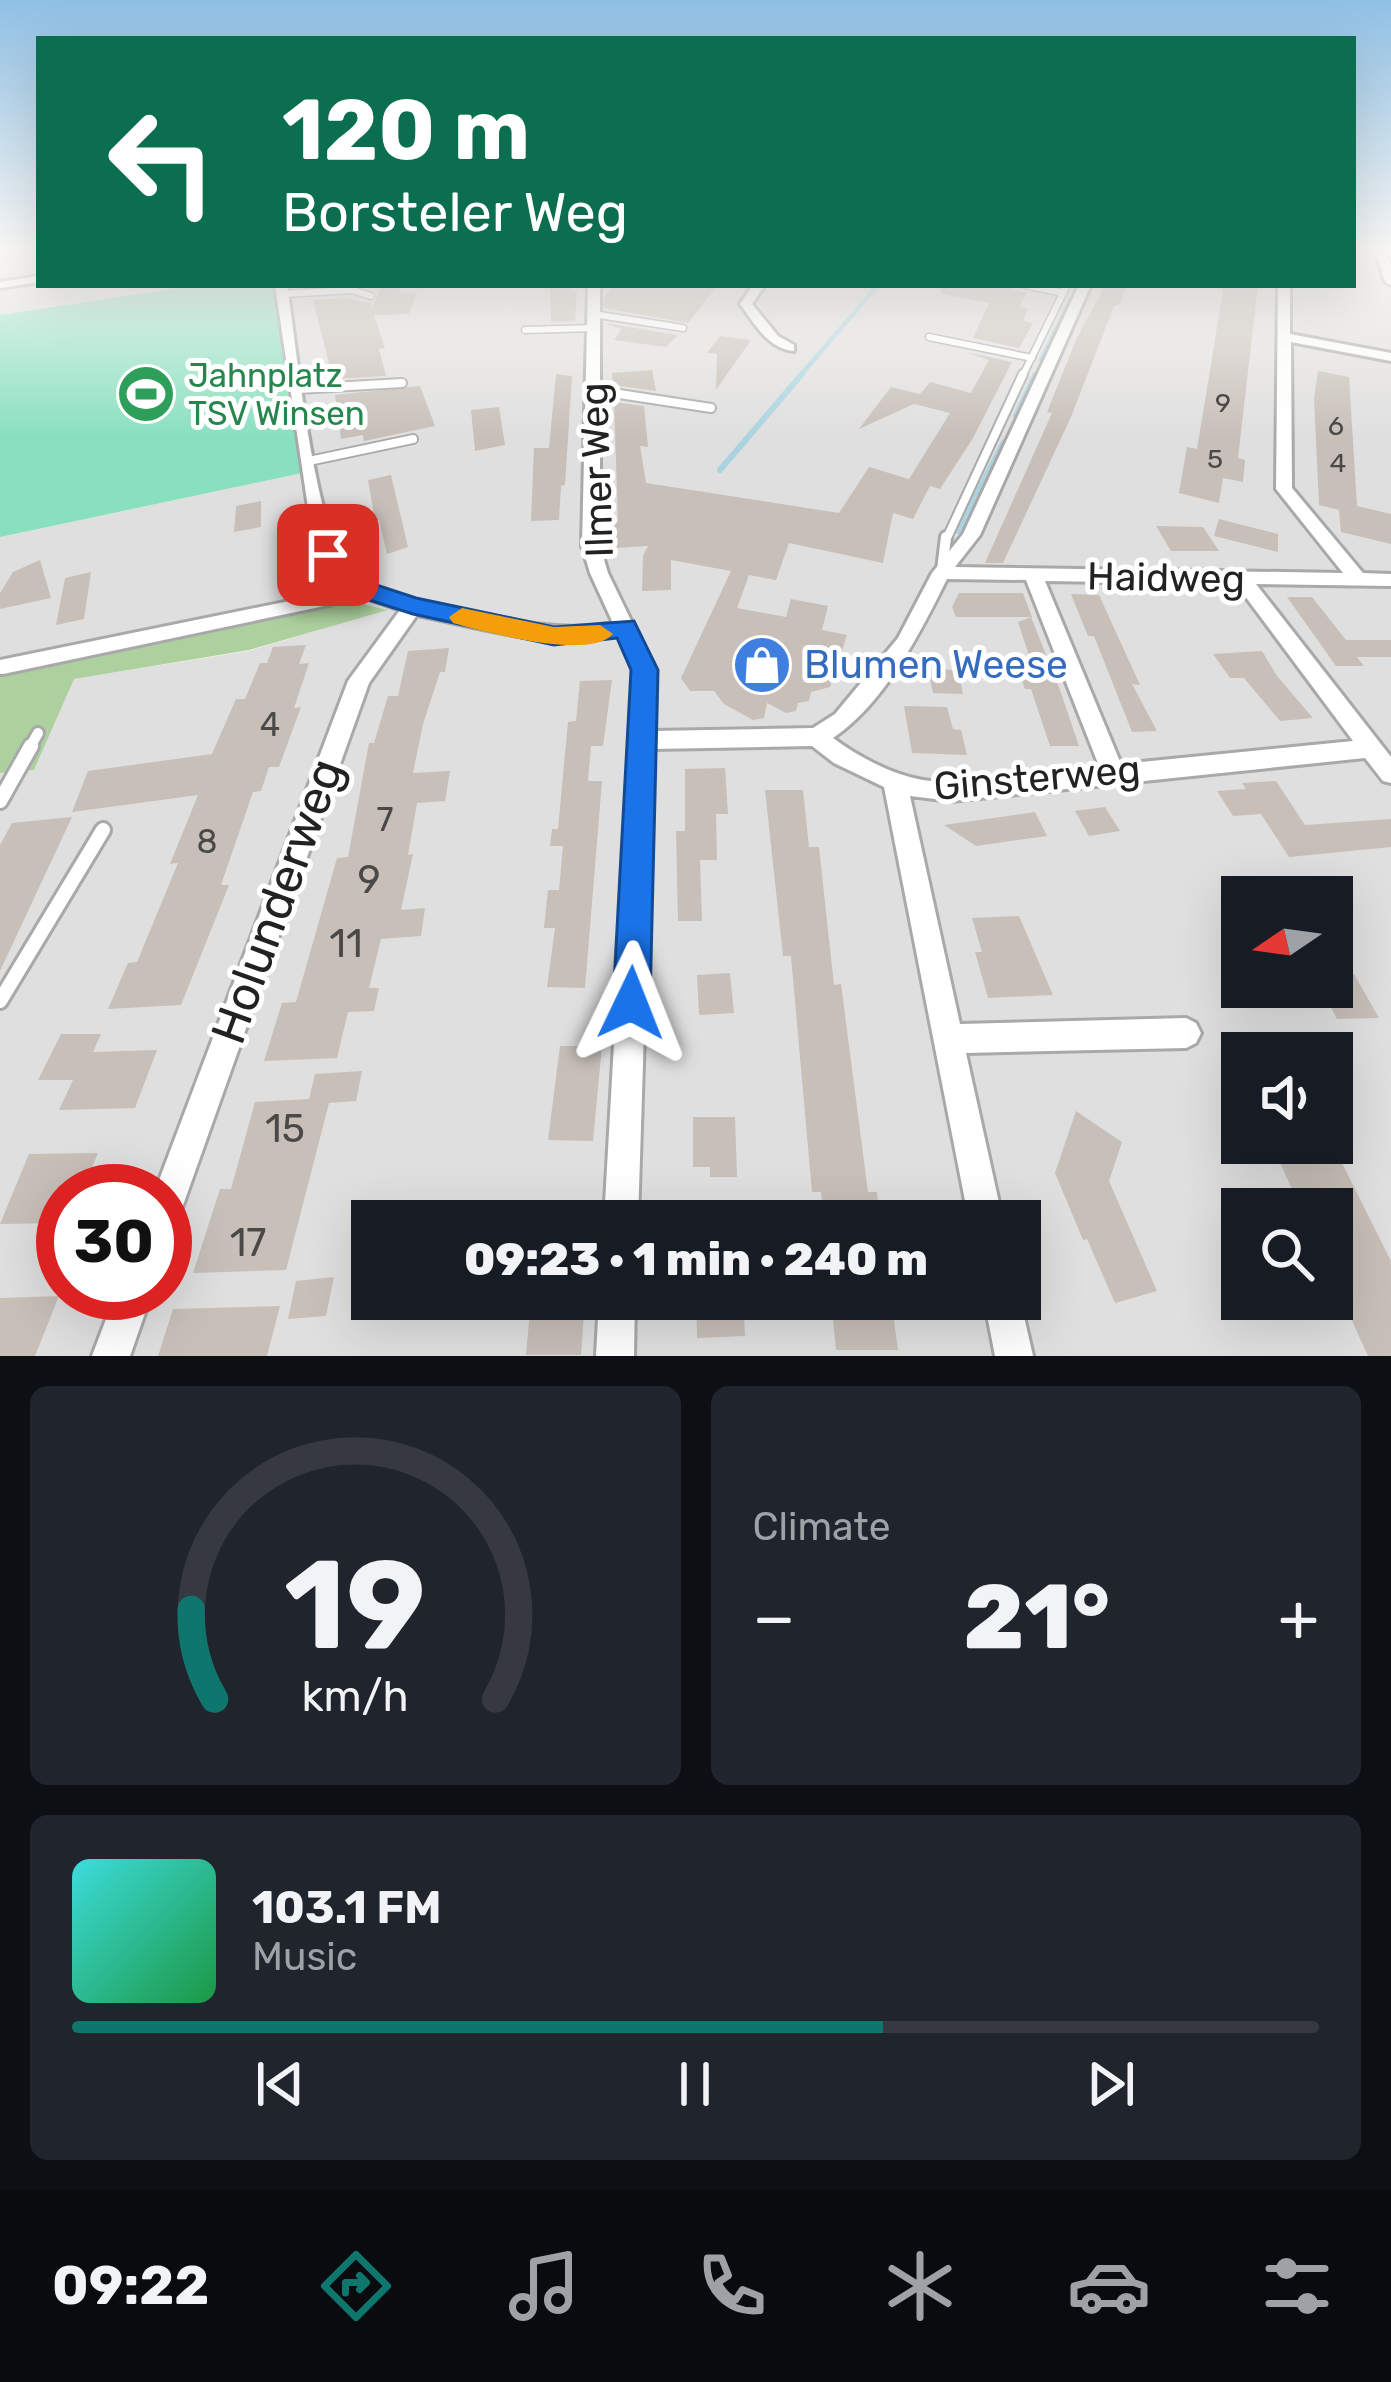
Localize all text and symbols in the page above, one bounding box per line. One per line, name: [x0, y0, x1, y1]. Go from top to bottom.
text: 120 m: [282, 80, 530, 180]
icon: left: [84, 84, 240, 240]
text: Borsteler Weg: [282, 181, 628, 245]
place label: Jahnplatz TSV Winsen: [188, 356, 365, 433]
sports icon: Jahnplatz TSV Winsen: [115, 363, 177, 425]
street label: Ilmer Weg: [571, 382, 623, 558]
house number: 9: [1215, 387, 1231, 419]
house number: 6: [1328, 410, 1344, 442]
house number: 5: [1207, 443, 1223, 475]
house number: 4: [1330, 447, 1346, 479]
pin: [277, 504, 379, 606]
icon: arrive: [295, 522, 361, 588]
street label: Haidweg: [1087, 554, 1245, 602]
shop icon: Blumen Weese: [731, 634, 793, 696]
place label: Blumen Weese: [804, 642, 1068, 688]
house number: 4: [260, 705, 280, 744]
street label: Ginsterweg: [932, 746, 1142, 810]
street label: Holunderweg: [199, 751, 355, 1051]
house number: 7: [377, 800, 394, 839]
house number: 8: [197, 822, 218, 861]
house number: 9: [357, 857, 381, 903]
north arrow: [1221, 876, 1353, 1008]
map controls: [1221, 876, 1353, 1320]
house number: 11: [329, 921, 363, 967]
position arrow: [568, 940, 694, 1066]
button: sound: [1221, 1032, 1353, 1164]
house number: 15: [265, 1106, 305, 1152]
speed limit sign: 30: [36, 1164, 192, 1320]
button: search: [1221, 1188, 1353, 1320]
house number: 17: [230, 1220, 266, 1266]
text: 09:23 · 1 min · 240 m: [464, 1233, 928, 1286]
text: Climate: [753, 1504, 891, 1550]
text: 19: [284, 1531, 426, 1679]
text: 21°: [964, 1564, 1110, 1671]
text: −: [753, 1578, 795, 1657]
text: +: [1278, 1578, 1319, 1657]
text: km/h: [302, 1670, 409, 1721]
text: 103.1 FM: [252, 1881, 442, 1934]
text: Music: [252, 1934, 357, 1980]
icon: previous: [247, 2051, 313, 2117]
icon: pause: [662, 2051, 728, 2117]
icon: next: [1078, 2051, 1144, 2117]
icon: directions: [314, 2244, 398, 2328]
icon: music: [502, 2244, 586, 2328]
icon: phone: [690, 2244, 774, 2328]
icon: climate: [878, 2244, 962, 2328]
icon: car: [1067, 2244, 1151, 2328]
icon: filters: [1255, 2244, 1339, 2328]
text: 09:22: [52, 2254, 209, 2318]

